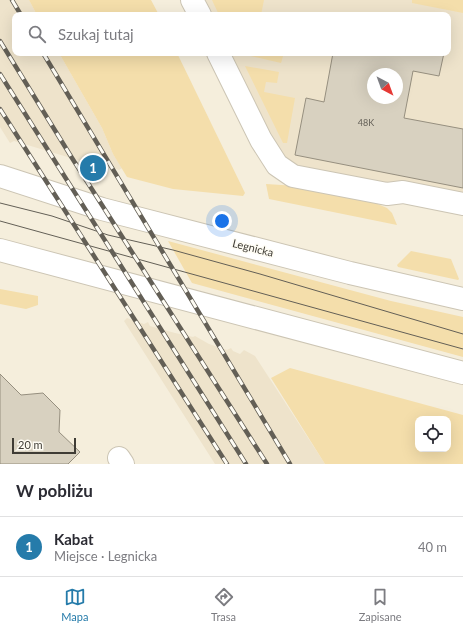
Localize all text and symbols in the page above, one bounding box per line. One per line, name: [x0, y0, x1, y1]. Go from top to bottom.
search box: [12, 12, 451, 56]
icon: search: [26, 23, 48, 45]
text: Szukaj tutaj: [58, 25, 134, 43]
north arrow: [367, 68, 403, 104]
house number: 48K: [358, 117, 374, 128]
pin: 1: [80, 153, 106, 183]
your location: [212, 211, 232, 231]
street label: Legnicka: [231, 236, 275, 259]
map controls: [415, 416, 451, 452]
button: locate: [415, 416, 451, 452]
scale bar: [12, 436, 76, 455]
text: 20 m: [18, 438, 43, 451]
text: W pobliżu: [16, 480, 93, 501]
text: Kabat: [54, 530, 93, 548]
text: 1: [25, 539, 33, 555]
text: 40 m: [418, 539, 447, 555]
text: Miejsce · Legnicka: [54, 548, 157, 564]
tab: Mapa: [61, 586, 88, 623]
tab: Trasa: [211, 586, 236, 623]
tab: Zapisane: [359, 586, 402, 623]

